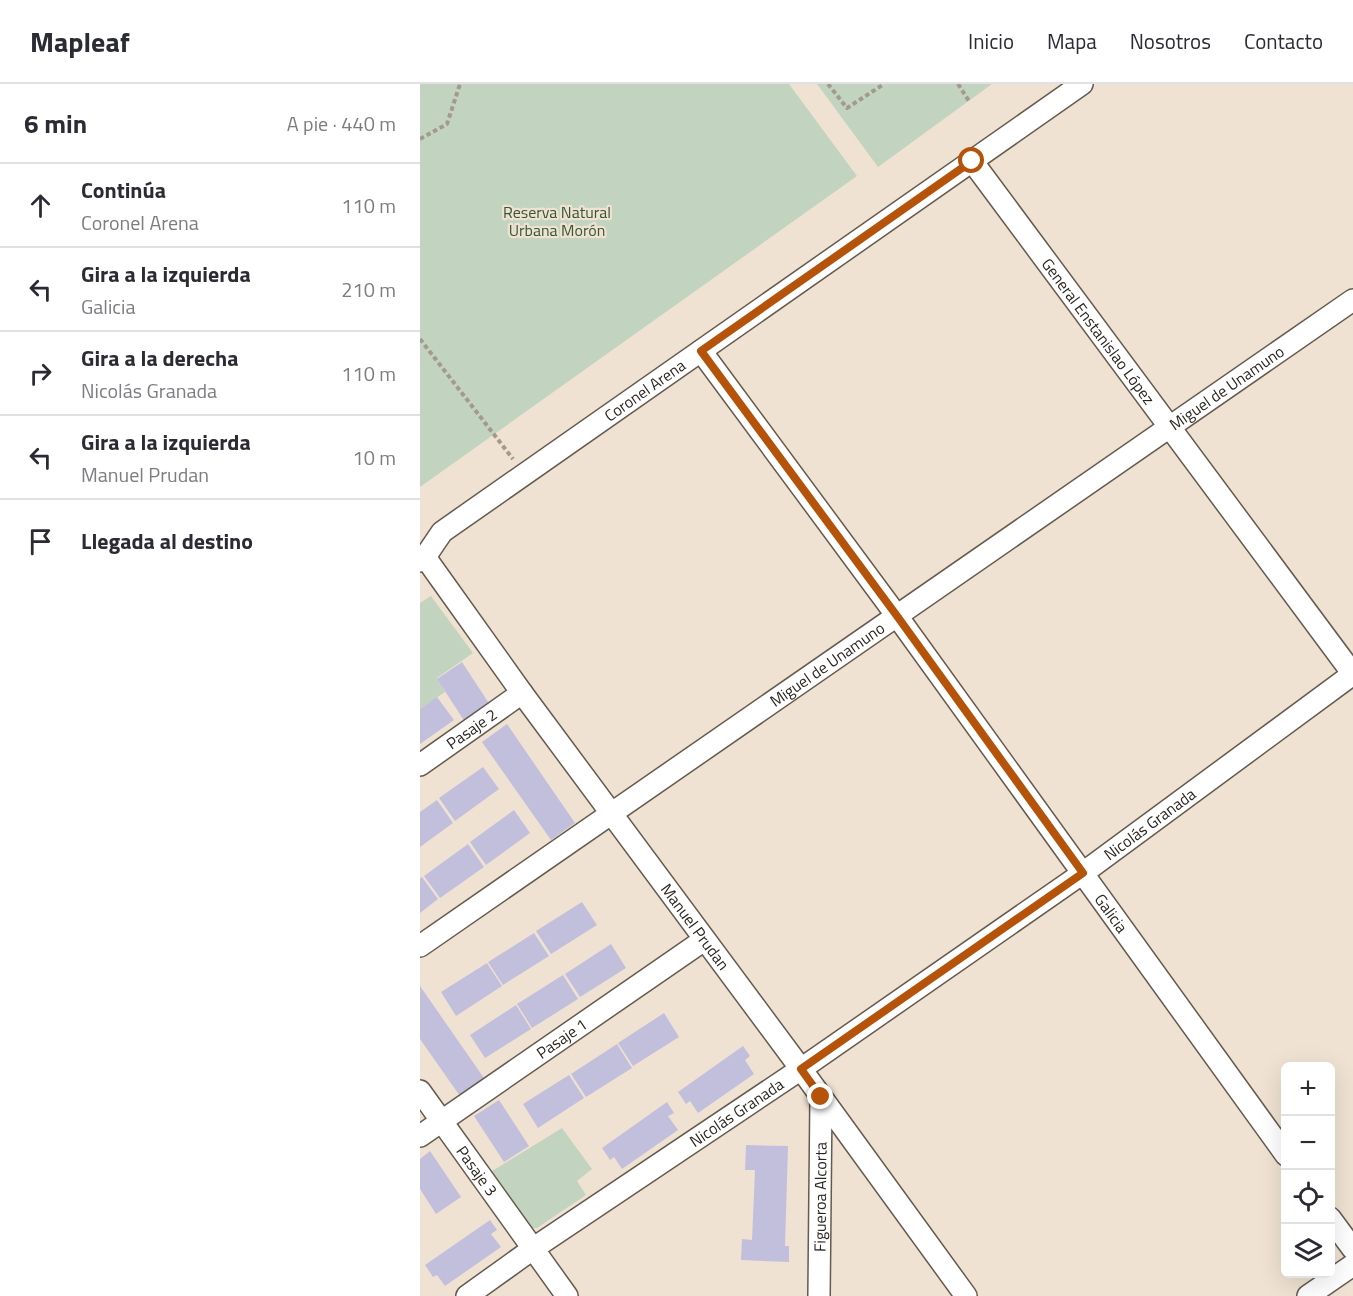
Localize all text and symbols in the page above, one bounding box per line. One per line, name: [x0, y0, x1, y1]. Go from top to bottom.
text: Mapleaf: [30, 20, 130, 63]
text: Inicio: [968, 25, 1014, 57]
text: Mapa: [1047, 25, 1097, 57]
text: Nosotros: [1130, 25, 1211, 57]
text: Contacto: [1244, 25, 1323, 57]
text: 6 min: [24, 104, 87, 143]
text: A pie · 440 m: [287, 108, 396, 139]
route start: [958, 147, 984, 173]
text: Continúa: [81, 173, 166, 207]
icon: ahead: [24, 189, 57, 222]
text: 110 m: [341, 190, 396, 221]
park label: Reserva Natural Urbana Morón: [503, 200, 611, 242]
text: Coronel Arena: [81, 207, 199, 238]
street label: General Enstanislao López: [1036, 253, 1161, 409]
text: Gira a la izquierda: [81, 257, 251, 291]
icon: left: [24, 273, 57, 306]
text: 210 m: [341, 274, 396, 305]
text: Galicia: [81, 291, 135, 322]
street label: Miguel de Unamuno: [1164, 339, 1289, 436]
text: Gira a la derecha: [81, 341, 238, 375]
street label: Coronel Arena: [599, 353, 690, 427]
icon: right: [24, 357, 57, 390]
text: 110 m: [341, 358, 396, 389]
text: Nicolás Granada: [81, 375, 217, 406]
text: Gira a la izquierda: [81, 425, 251, 459]
icon: left: [24, 441, 57, 474]
text: 10 m: [352, 442, 396, 473]
text: Manuel Prudan: [81, 459, 209, 490]
text: Llegada al destino: [81, 524, 253, 558]
icon: arrive: [24, 525, 57, 558]
street label: Miguel de Unamuno: [765, 616, 889, 713]
street label: Pasaje 2: [441, 702, 502, 755]
street label: Nicolás Granada: [1099, 782, 1201, 866]
street label: Manuel Prudan: [655, 878, 736, 975]
street label: Galicia: [1089, 888, 1134, 938]
street label: Pasaje 1: [531, 1012, 592, 1064]
map controls: [1281, 1062, 1335, 1278]
button: +: [1281, 1062, 1335, 1116]
street label: Nicolás Granada: [684, 1072, 788, 1153]
route end: [807, 1083, 833, 1109]
button: −: [1281, 1116, 1335, 1170]
street label: Pasaje 3: [451, 1140, 503, 1201]
street label: Figueroa Alcorta: [807, 1142, 833, 1252]
button: locate: [1281, 1170, 1335, 1224]
button: layers: [1281, 1224, 1335, 1278]

